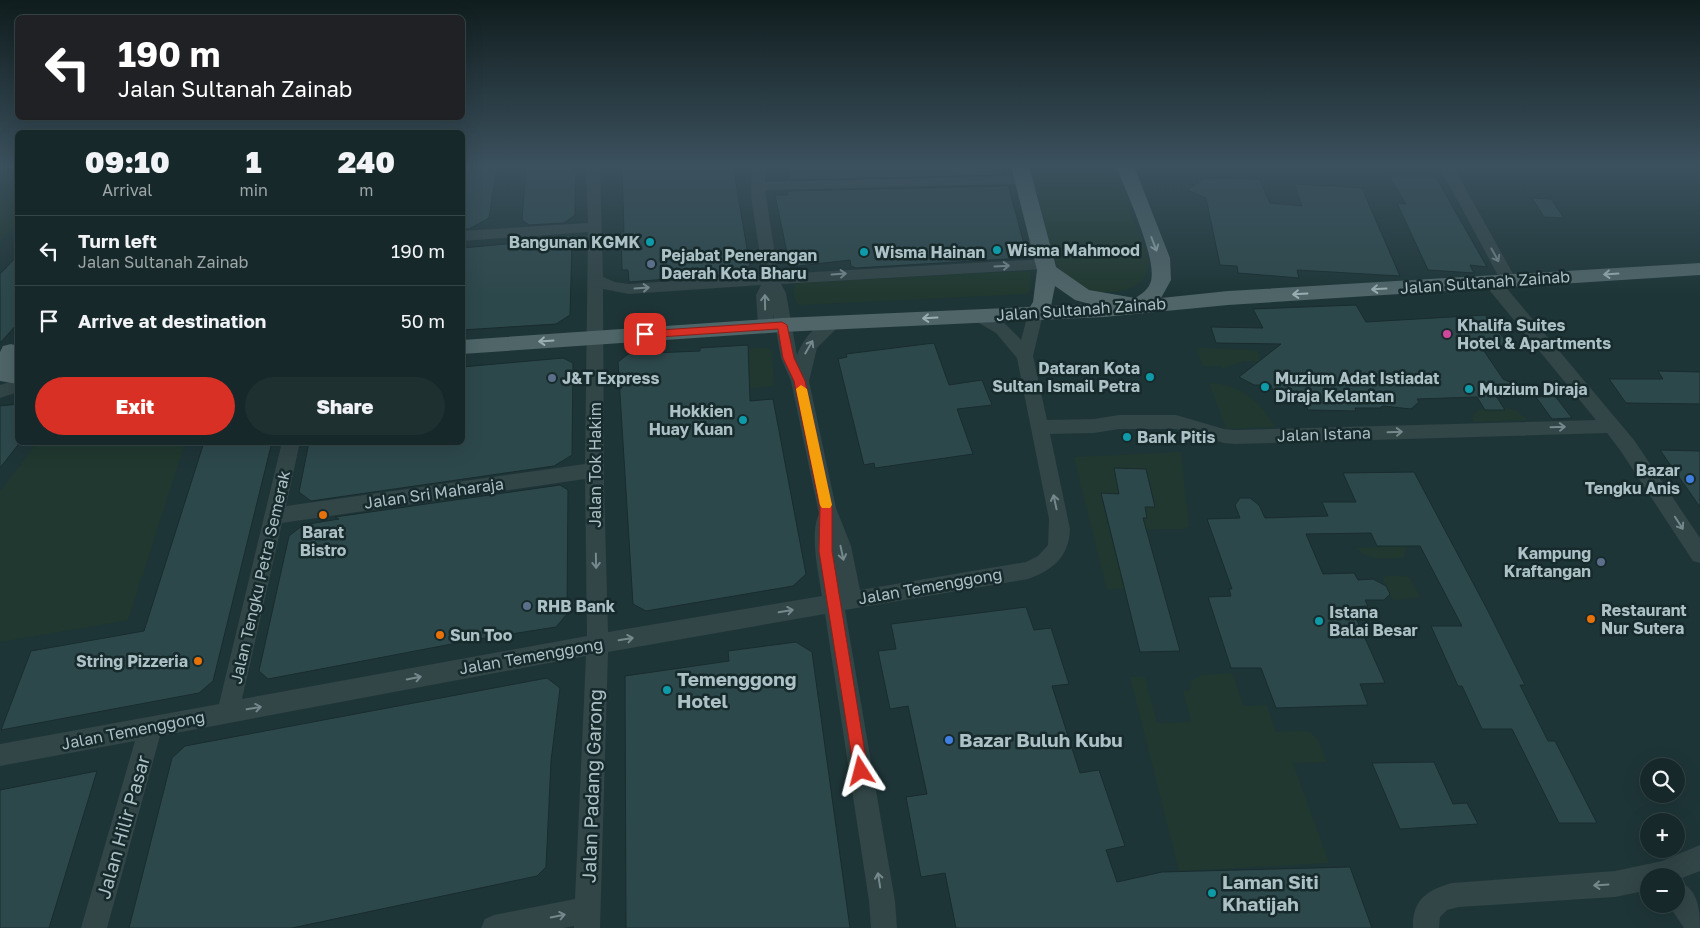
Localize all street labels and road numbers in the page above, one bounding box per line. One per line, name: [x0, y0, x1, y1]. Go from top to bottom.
street label: Jalan Sultanah Zainab: [1399, 266, 1571, 298]
street label: Jalan Sultanah Zainab: [995, 293, 1167, 325]
street label: Jalan Tok Hakim: [585, 402, 605, 528]
street label: Jalan Istana: [1277, 422, 1371, 446]
street label: Jalan Tengku Petra Semerak: [226, 468, 294, 686]
street label: Jalan Sri Maharaja: [363, 473, 505, 513]
street label: Jalan Temenggong: [856, 563, 1004, 609]
street label: Jalan Temenggong: [457, 633, 605, 679]
street label: Jalan Padang Garong: [577, 689, 606, 883]
street label: Jalan Temenggong: [59, 706, 207, 754]
street label: Jalan Hilir Pasar: [91, 752, 154, 901]

